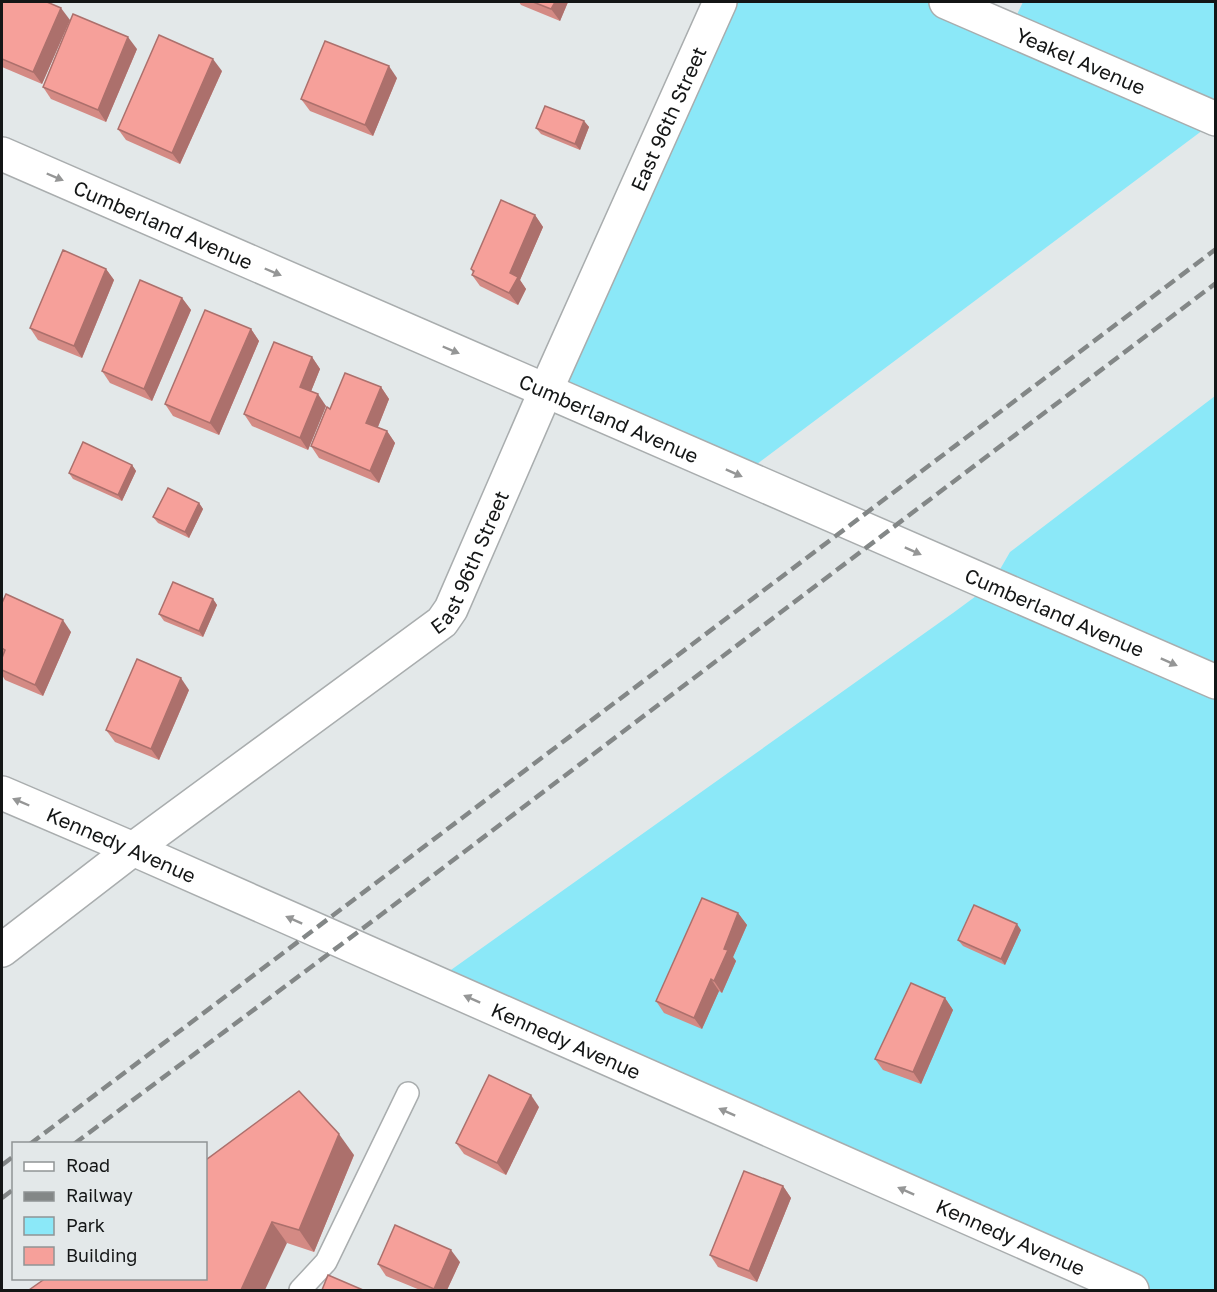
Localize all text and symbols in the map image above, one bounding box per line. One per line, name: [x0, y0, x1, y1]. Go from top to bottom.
street label: Yeakel Avenue: [1012, 22, 1149, 99]
street label: East 96th Street: [625, 42, 711, 194]
one-way arrow: [47, 173, 64, 182]
street label: Cumberland Avenue: [70, 175, 257, 274]
one-way arrow: [264, 267, 282, 277]
one-way arrow: [443, 345, 460, 354]
street label: Cumberland Avenue: [516, 369, 702, 468]
one-way arrow: [726, 468, 743, 477]
street label: East 96th Street: [425, 487, 513, 639]
one-way arrow: [904, 546, 922, 556]
street label: Cumberland Avenue: [961, 562, 1148, 661]
one-way arrow: [1160, 657, 1178, 667]
one-way arrow: [12, 797, 30, 807]
street label: Kennedy Avenue: [43, 802, 200, 887]
one-way arrow: [285, 916, 302, 925]
one-way arrow: [463, 994, 481, 1003]
street label: Kennedy Avenue: [488, 997, 644, 1084]
one-way arrow: [718, 1107, 736, 1117]
legend: [12, 1142, 207, 1280]
text: Road: [66, 1154, 110, 1176]
text: Railway: [66, 1184, 133, 1206]
one-way arrow: [897, 1186, 914, 1195]
street label: Kennedy Avenue: [933, 1193, 1089, 1280]
text: Park: [66, 1214, 105, 1236]
text: Building: [66, 1244, 137, 1266]

